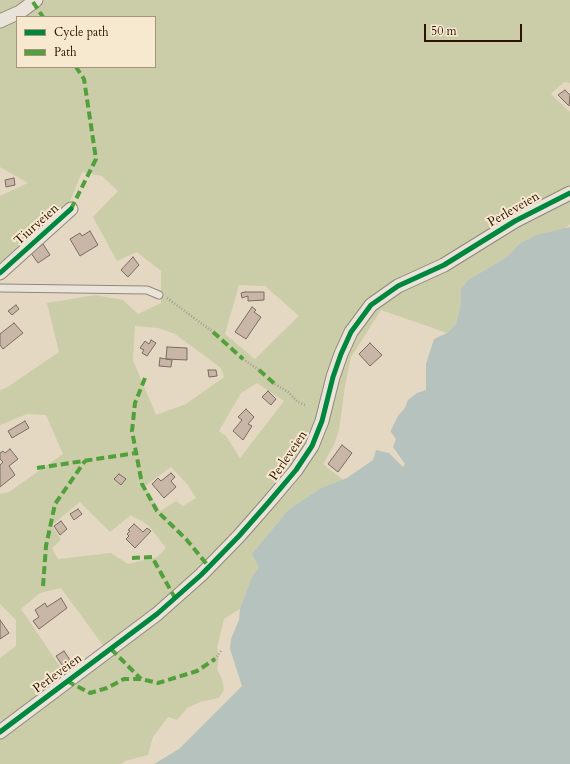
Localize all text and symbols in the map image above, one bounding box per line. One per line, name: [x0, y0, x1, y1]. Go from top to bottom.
legend: [16, 16, 156, 68]
scale bar: [426, 16, 524, 42]
text: 50 m: [431, 23, 457, 39]
text: Cycle path: [54, 24, 109, 40]
text: Path: [54, 44, 77, 60]
street label: Perleveien: [485, 189, 543, 231]
street label: Tiurveien: [12, 201, 62, 249]
street label: Perleveien: [267, 428, 311, 484]
street label: Perleveien: [30, 651, 86, 697]

